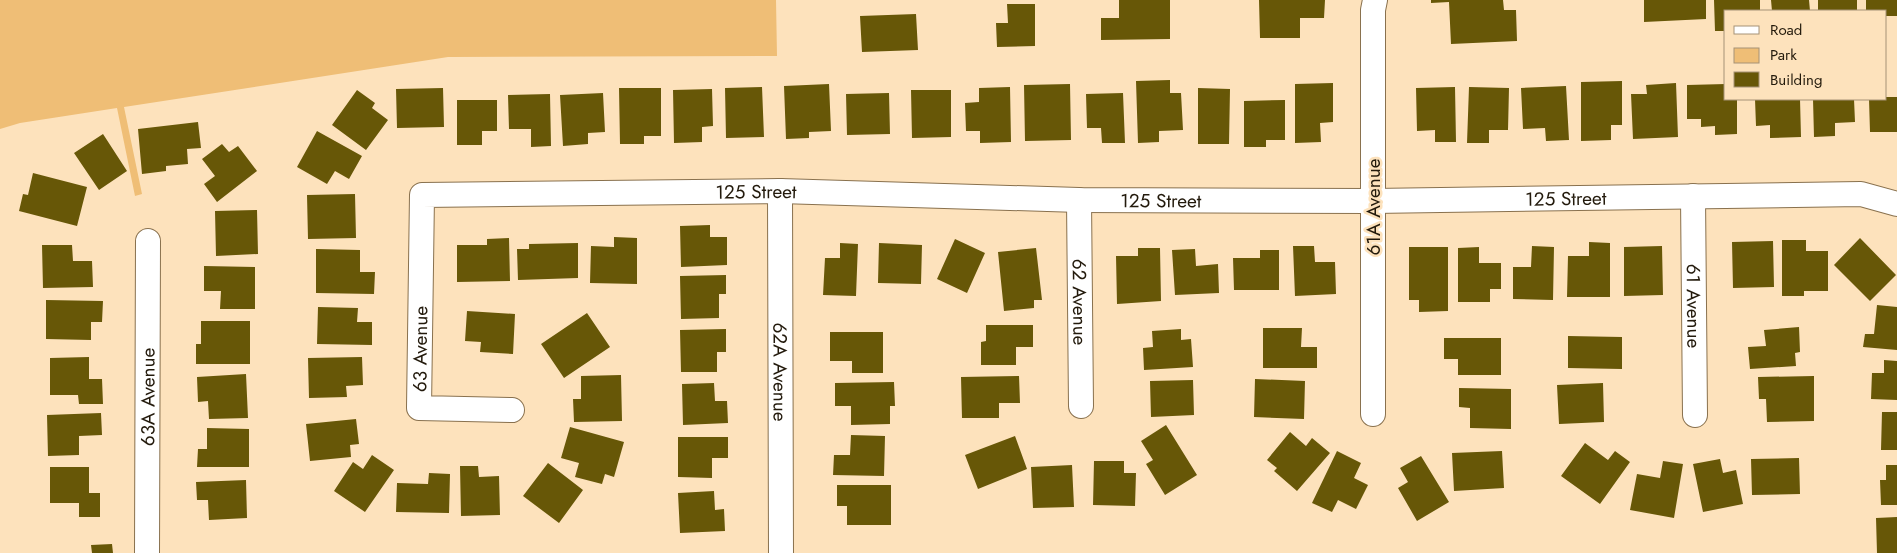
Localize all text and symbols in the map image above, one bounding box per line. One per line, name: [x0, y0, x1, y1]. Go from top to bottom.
legend: [1724, 10, 1887, 100]
text: Road: [1770, 19, 1802, 41]
text: Park: [1770, 44, 1797, 66]
text: Building: [1770, 69, 1822, 91]
street label: 61A Avenue: [1360, 158, 1387, 255]
street label: 125 Street: [715, 178, 797, 206]
street label: 125 Street: [1525, 185, 1607, 213]
street label: 125 Street: [1120, 187, 1202, 214]
street label: 62 Avenue: [1066, 259, 1093, 346]
street label: 61 Avenue: [1680, 264, 1707, 349]
street label: 63 Avenue: [406, 306, 434, 392]
street label: 62A Avenue: [766, 322, 794, 422]
street label: 63A Avenue: [134, 347, 162, 446]

